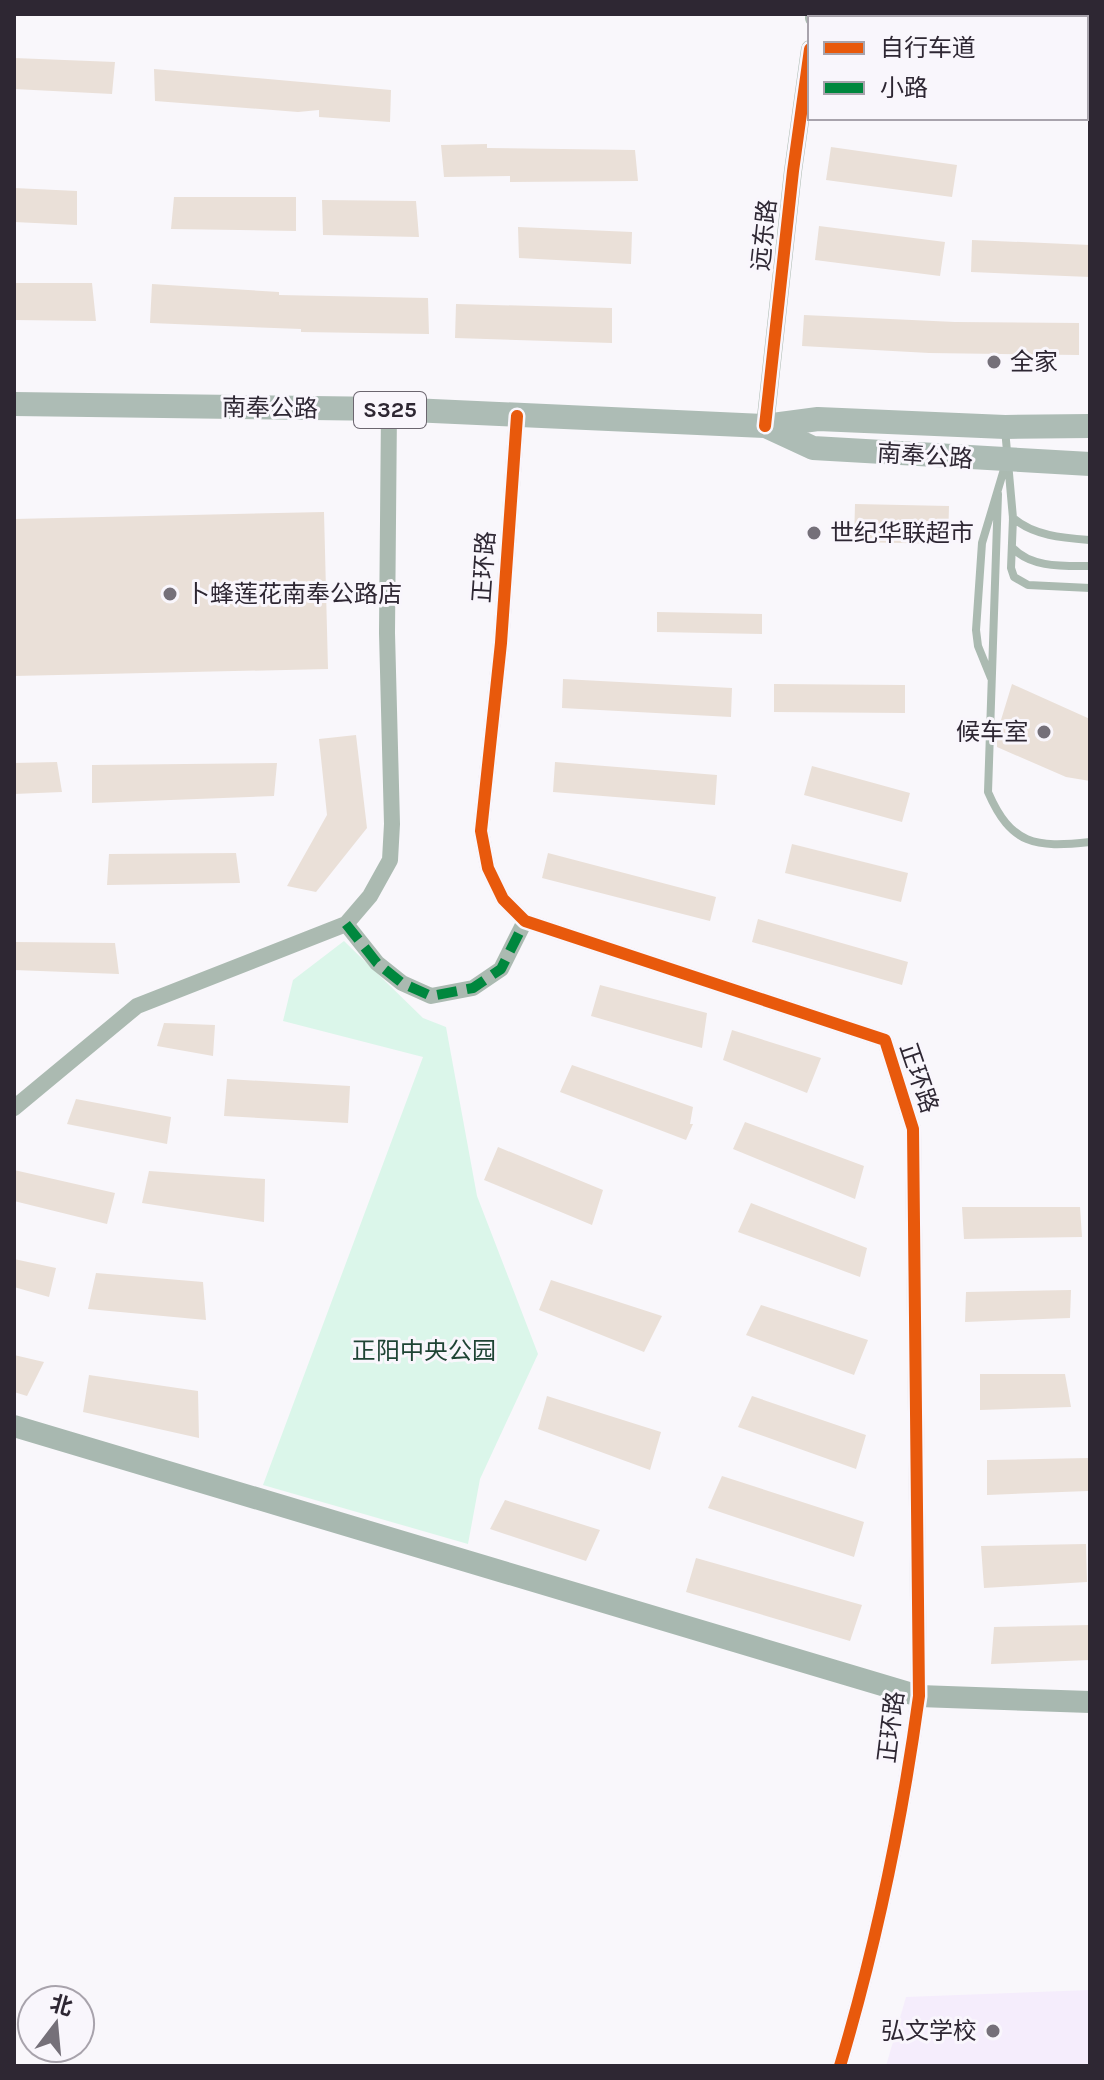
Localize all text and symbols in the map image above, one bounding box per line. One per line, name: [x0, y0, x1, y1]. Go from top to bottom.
legend: [808, 16, 1088, 120]
text: 自行车道: [880, 34, 976, 62]
text: 小路: [880, 74, 928, 102]
street label: 远东路: [746, 198, 782, 272]
place label: 全家: [1010, 348, 1058, 376]
marker: 全家: [985, 353, 1003, 371]
road number: S325: [354, 392, 426, 428]
street label: 南奉公路: [222, 393, 318, 423]
street label: 南奉公路: [876, 439, 974, 473]
place label: 世纪华联超市: [830, 519, 974, 547]
marker: 世纪华联超市: [805, 524, 823, 542]
street label: 正环路: [468, 530, 500, 604]
place label: 卜蜂莲花南奉公路店: [186, 580, 402, 608]
marker: 卜蜂莲花南奉公路店: [161, 585, 179, 603]
place label: 候车室: [956, 718, 1028, 746]
marker: 候车室: [1035, 723, 1053, 741]
street label: 正环路: [894, 1039, 944, 1117]
park label: 正阳中央公园: [352, 1337, 496, 1365]
street label: 正环路: [873, 1690, 909, 1764]
north arrow: [16, 1984, 96, 2064]
text: 北: [47, 1990, 75, 2021]
place label: 弘文学校: [881, 2017, 977, 2045]
marker: 弘文学校: [984, 2022, 1002, 2040]

